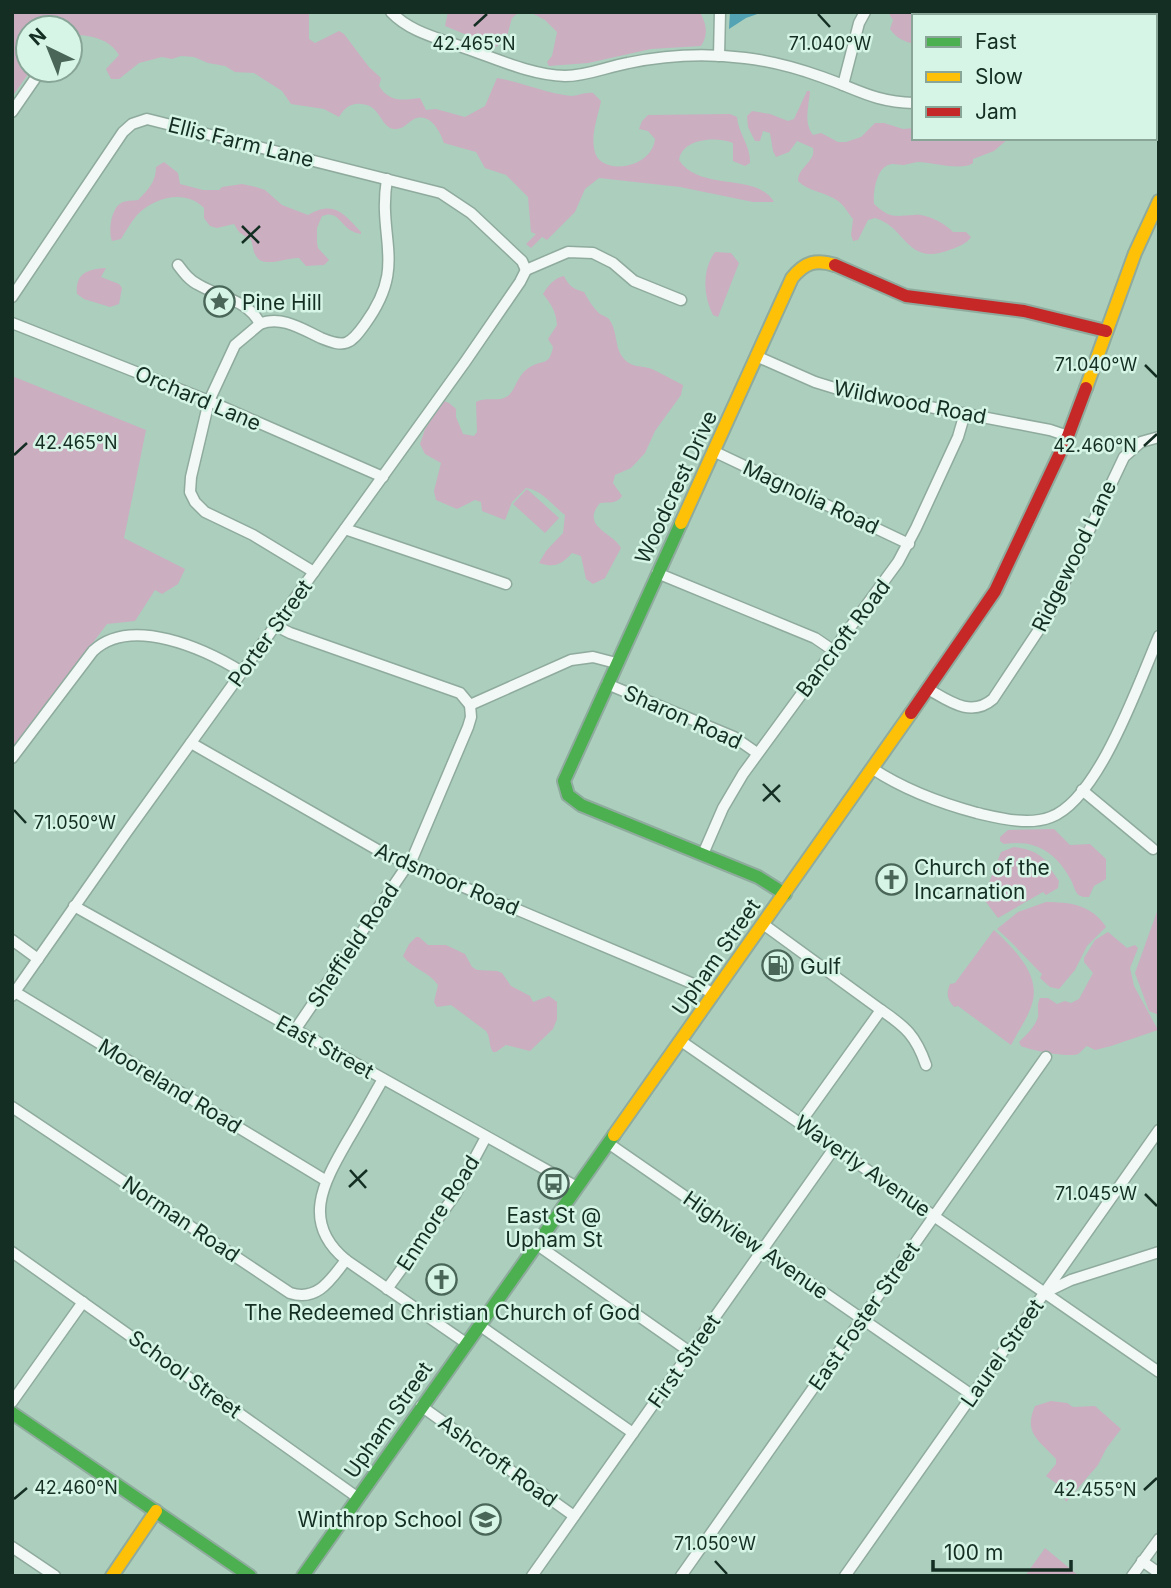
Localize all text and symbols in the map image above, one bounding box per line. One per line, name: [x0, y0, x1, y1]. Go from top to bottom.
north arrow: [14, 14, 84, 84]
legend: [912, 14, 1157, 140]
text: N: [25, 24, 51, 50]
text: Fast: [975, 29, 1017, 54]
text: 42.465°N: [432, 33, 516, 54]
text: 71.040°W: [789, 33, 872, 54]
text: Slow: [975, 64, 1023, 89]
text: Jam: [975, 99, 1017, 124]
street label: Ellis Farm Lane: [165, 112, 317, 172]
place icon: Pine Hill: [202, 285, 236, 319]
place label: Pine Hill: [242, 290, 322, 315]
text: 71.040°W: [1055, 354, 1138, 375]
street label: Orchard Lane: [131, 360, 265, 436]
street label: Wildwood Road: [831, 375, 989, 429]
street label: Woodcrest Drive: [630, 407, 722, 567]
text: 42.465°N: [34, 432, 118, 453]
text: 42.460°N: [1053, 435, 1137, 456]
street label: Magnolia Road: [739, 455, 883, 539]
street label: Ridgewood Lane: [1027, 476, 1121, 636]
street label: Bancroft Road: [791, 574, 895, 702]
street label: Porter Street: [223, 575, 317, 691]
street label: Sharon Road: [620, 680, 746, 754]
text: 71.050°W: [34, 812, 116, 833]
street label: Ardsmoor Road: [371, 837, 523, 921]
place label: Church of the Incarnation: [914, 855, 1050, 904]
church icon: Church of the Incarnation: [874, 862, 908, 896]
street label: Sheffield Road: [302, 878, 404, 1012]
street label: Upham Street: [667, 894, 765, 1020]
fuel station icon: Gulf: [760, 949, 794, 983]
place label: Gulf: [800, 954, 841, 979]
street label: East Street: [272, 1010, 378, 1084]
street label: Mooreland Road: [94, 1033, 246, 1139]
street label: Waverly Avenue: [790, 1110, 936, 1222]
street label: Enmore Road: [391, 1151, 485, 1275]
bus stop icon: East St @ Upham St: [537, 1166, 571, 1200]
street label: Norman Road: [118, 1171, 244, 1267]
text: 71.045°W: [1055, 1183, 1137, 1204]
street label: Highview Avenue: [679, 1186, 833, 1304]
place label: East St @ Upham St: [505, 1203, 603, 1252]
street label: East Foster Street: [803, 1237, 925, 1395]
church icon: The Redeemed Christian Church of God: [425, 1263, 459, 1297]
street label: Laurel Street: [956, 1294, 1048, 1412]
place label: The Redeemed Christian Church of God: [244, 1300, 640, 1325]
street label: First Street: [643, 1309, 725, 1413]
street label: School Street: [124, 1325, 246, 1423]
street label: Upham Street: [339, 1357, 437, 1483]
street label: Ashcroft Road: [434, 1410, 562, 1512]
text: 42.460°N: [34, 1477, 118, 1498]
text: 42.455°N: [1053, 1479, 1137, 1500]
school or university icon: Winthrop School: [468, 1502, 502, 1536]
place label: Winthrop School: [297, 1507, 462, 1532]
scale bar: [933, 1528, 1071, 1572]
text: 71.050°W: [674, 1533, 756, 1554]
text: 100 m: [944, 1540, 1003, 1565]

